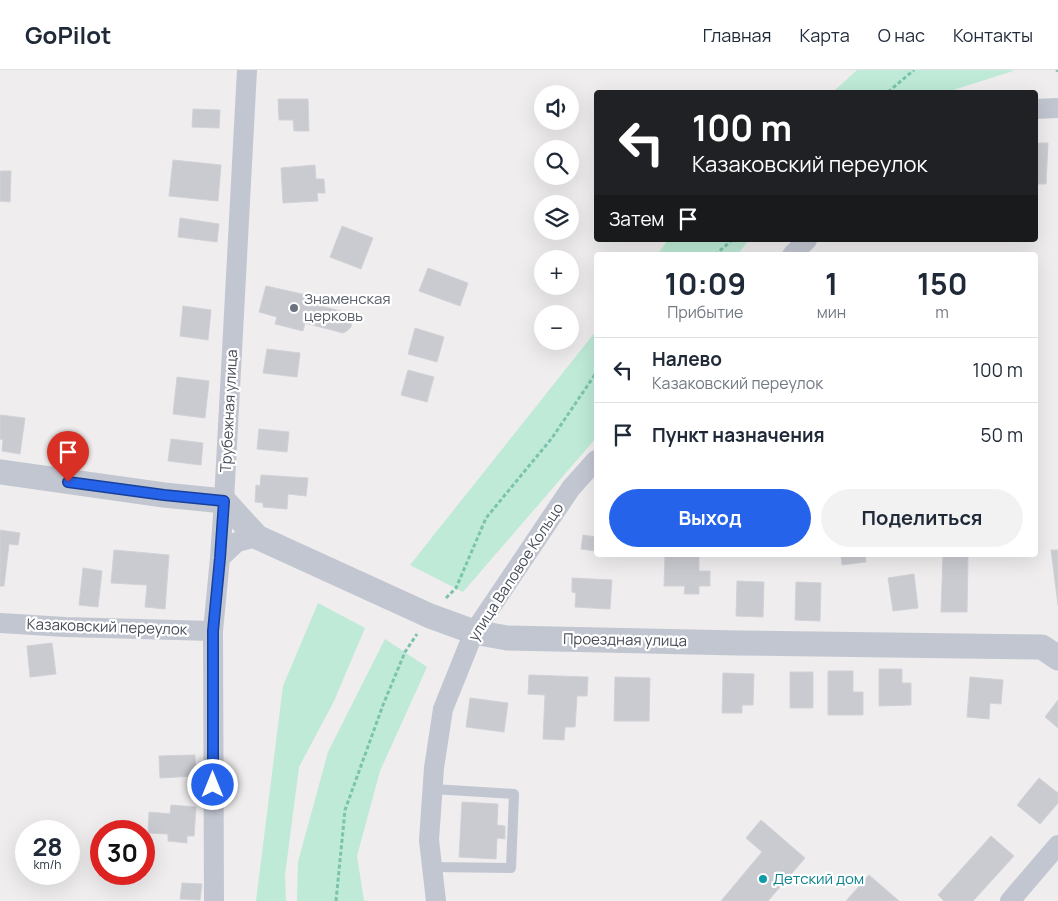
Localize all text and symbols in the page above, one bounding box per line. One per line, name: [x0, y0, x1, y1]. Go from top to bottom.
text: GoPilot: [25, 18, 111, 51]
text: Главная: [703, 23, 772, 47]
text: Карта: [800, 23, 850, 47]
text: О нас: [878, 23, 925, 47]
text: Контакты: [953, 23, 1033, 47]
map controls: [534, 85, 579, 350]
button: sound: [534, 85, 579, 130]
text: 100 m: [692, 104, 792, 152]
icon: left: [609, 110, 674, 175]
button: search: [534, 140, 579, 185]
text: Казаковский переулок: [692, 149, 927, 179]
button: layers: [534, 195, 579, 240]
icon: arrive: [674, 205, 702, 233]
text: Затем: [609, 206, 664, 232]
button: +: [534, 250, 579, 295]
text: 10:09: [665, 263, 746, 304]
text: 1: [825, 263, 838, 304]
text: 150: [917, 263, 967, 304]
place label: Знаменская церковь: [304, 288, 391, 326]
text: Прибытие: [667, 301, 743, 323]
text: мин: [817, 301, 846, 323]
text: m: [935, 301, 949, 323]
marker: Знаменская церковь: [288, 302, 300, 314]
button: −: [534, 305, 579, 350]
text: Налево: [652, 346, 722, 372]
street label: Трубежная улица: [215, 349, 242, 473]
icon: left: [609, 356, 637, 384]
text: 100 m: [972, 357, 1023, 383]
text: Казаковский переулок: [652, 372, 823, 394]
icon: arrive: [609, 421, 637, 449]
text: Пункт назначения: [652, 422, 825, 448]
text: 50 m: [981, 422, 1023, 448]
pin: [47, 431, 89, 482]
icon: arrive: [54, 438, 82, 466]
button: Выход: [609, 489, 811, 547]
button: Поделиться: [821, 489, 1023, 547]
street label: улица Валовое Кольцо: [463, 498, 568, 645]
street label: Казаковский переулок: [26, 613, 188, 640]
street label: Проездная улица: [563, 628, 687, 651]
position arrow: [186, 758, 238, 810]
speed limit sign: 30: [90, 820, 155, 885]
text: 28: [32, 829, 63, 864]
text: km/h: [34, 856, 61, 873]
place label: Детский дом: [773, 868, 864, 889]
marker: Детский дом: [757, 873, 769, 885]

